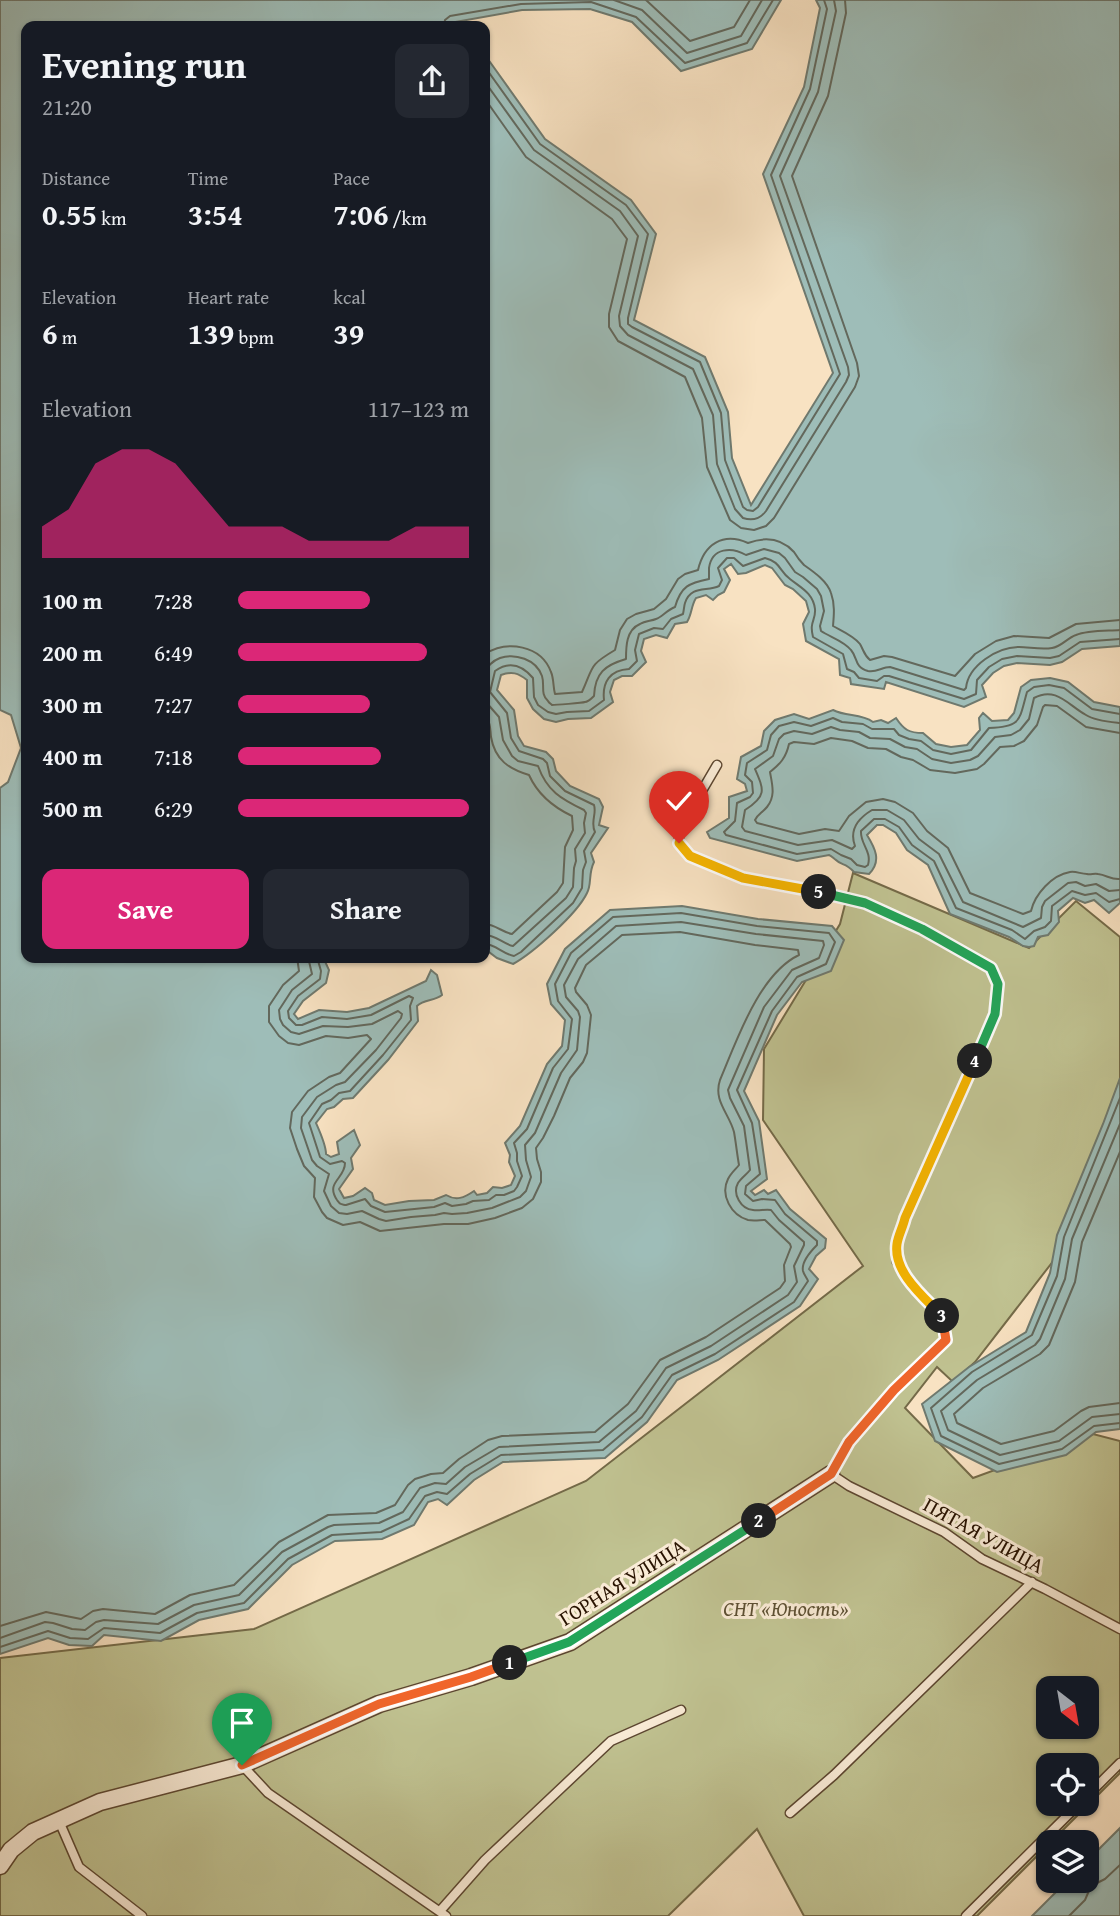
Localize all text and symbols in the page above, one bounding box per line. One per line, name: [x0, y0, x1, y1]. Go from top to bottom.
text: Evening run: [42, 36, 246, 92]
button: share: [395, 44, 469, 118]
text: 21:20: [42, 90, 92, 123]
text: Distance: [42, 164, 110, 192]
text: Time: [188, 164, 228, 192]
text: Pace: [333, 164, 370, 192]
text: 0.55: [42, 192, 97, 236]
text: 3:54: [188, 192, 243, 236]
text: 7:06: [333, 192, 388, 236]
text: km: [97, 204, 126, 232]
text: /km: [388, 204, 427, 232]
text: Elevation: [42, 283, 116, 311]
text: Heart rate: [188, 283, 269, 311]
text: kcal: [333, 283, 366, 311]
text: 6: [42, 311, 58, 355]
text: 139: [188, 311, 234, 355]
text: 39: [333, 311, 364, 355]
text: m: [58, 323, 77, 351]
text: bpm: [234, 323, 274, 351]
text: Elevation: [42, 392, 132, 425]
text: 117–123 m: [368, 392, 469, 425]
text: 100 m: [42, 584, 103, 617]
text: 7:28: [154, 584, 193, 617]
text: 200 m: [42, 636, 103, 669]
text: 6:49: [154, 636, 193, 669]
text: 300 m: [42, 688, 103, 721]
text: 7:27: [154, 688, 193, 721]
text: 400 m: [42, 740, 103, 773]
text: 7:18: [154, 740, 193, 773]
pin: [649, 771, 709, 843]
icon: check: [660, 782, 698, 820]
text: 500 m: [42, 792, 103, 825]
text: 6:29: [154, 792, 193, 825]
button: Save: [42, 869, 249, 949]
button: Share: [263, 869, 469, 949]
pin: 5: [802, 874, 836, 910]
text: 5: [814, 877, 823, 905]
pin: 4: [958, 1044, 992, 1078]
text: 4: [970, 1046, 979, 1074]
pin: 3: [925, 1298, 960, 1334]
text: 3: [937, 1301, 946, 1329]
street label: ПЯТАЯ УЛИЦА: [918, 1489, 1050, 1581]
pin: 2: [742, 1504, 776, 1538]
text: 2: [754, 1506, 763, 1534]
street label: ГОРНАЯ УЛИЦА: [553, 1530, 692, 1633]
park label: СНТ «Юность»: [723, 1593, 849, 1624]
pin: 1: [492, 1646, 528, 1680]
text: 1: [505, 1648, 514, 1676]
north arrow: [1036, 1676, 1099, 1740]
map controls: [1036, 1676, 1099, 1893]
pin: [212, 1693, 272, 1765]
icon: arrive: [223, 1704, 261, 1742]
button: locate: [1036, 1753, 1099, 1816]
button: layers: [1036, 1830, 1099, 1893]

